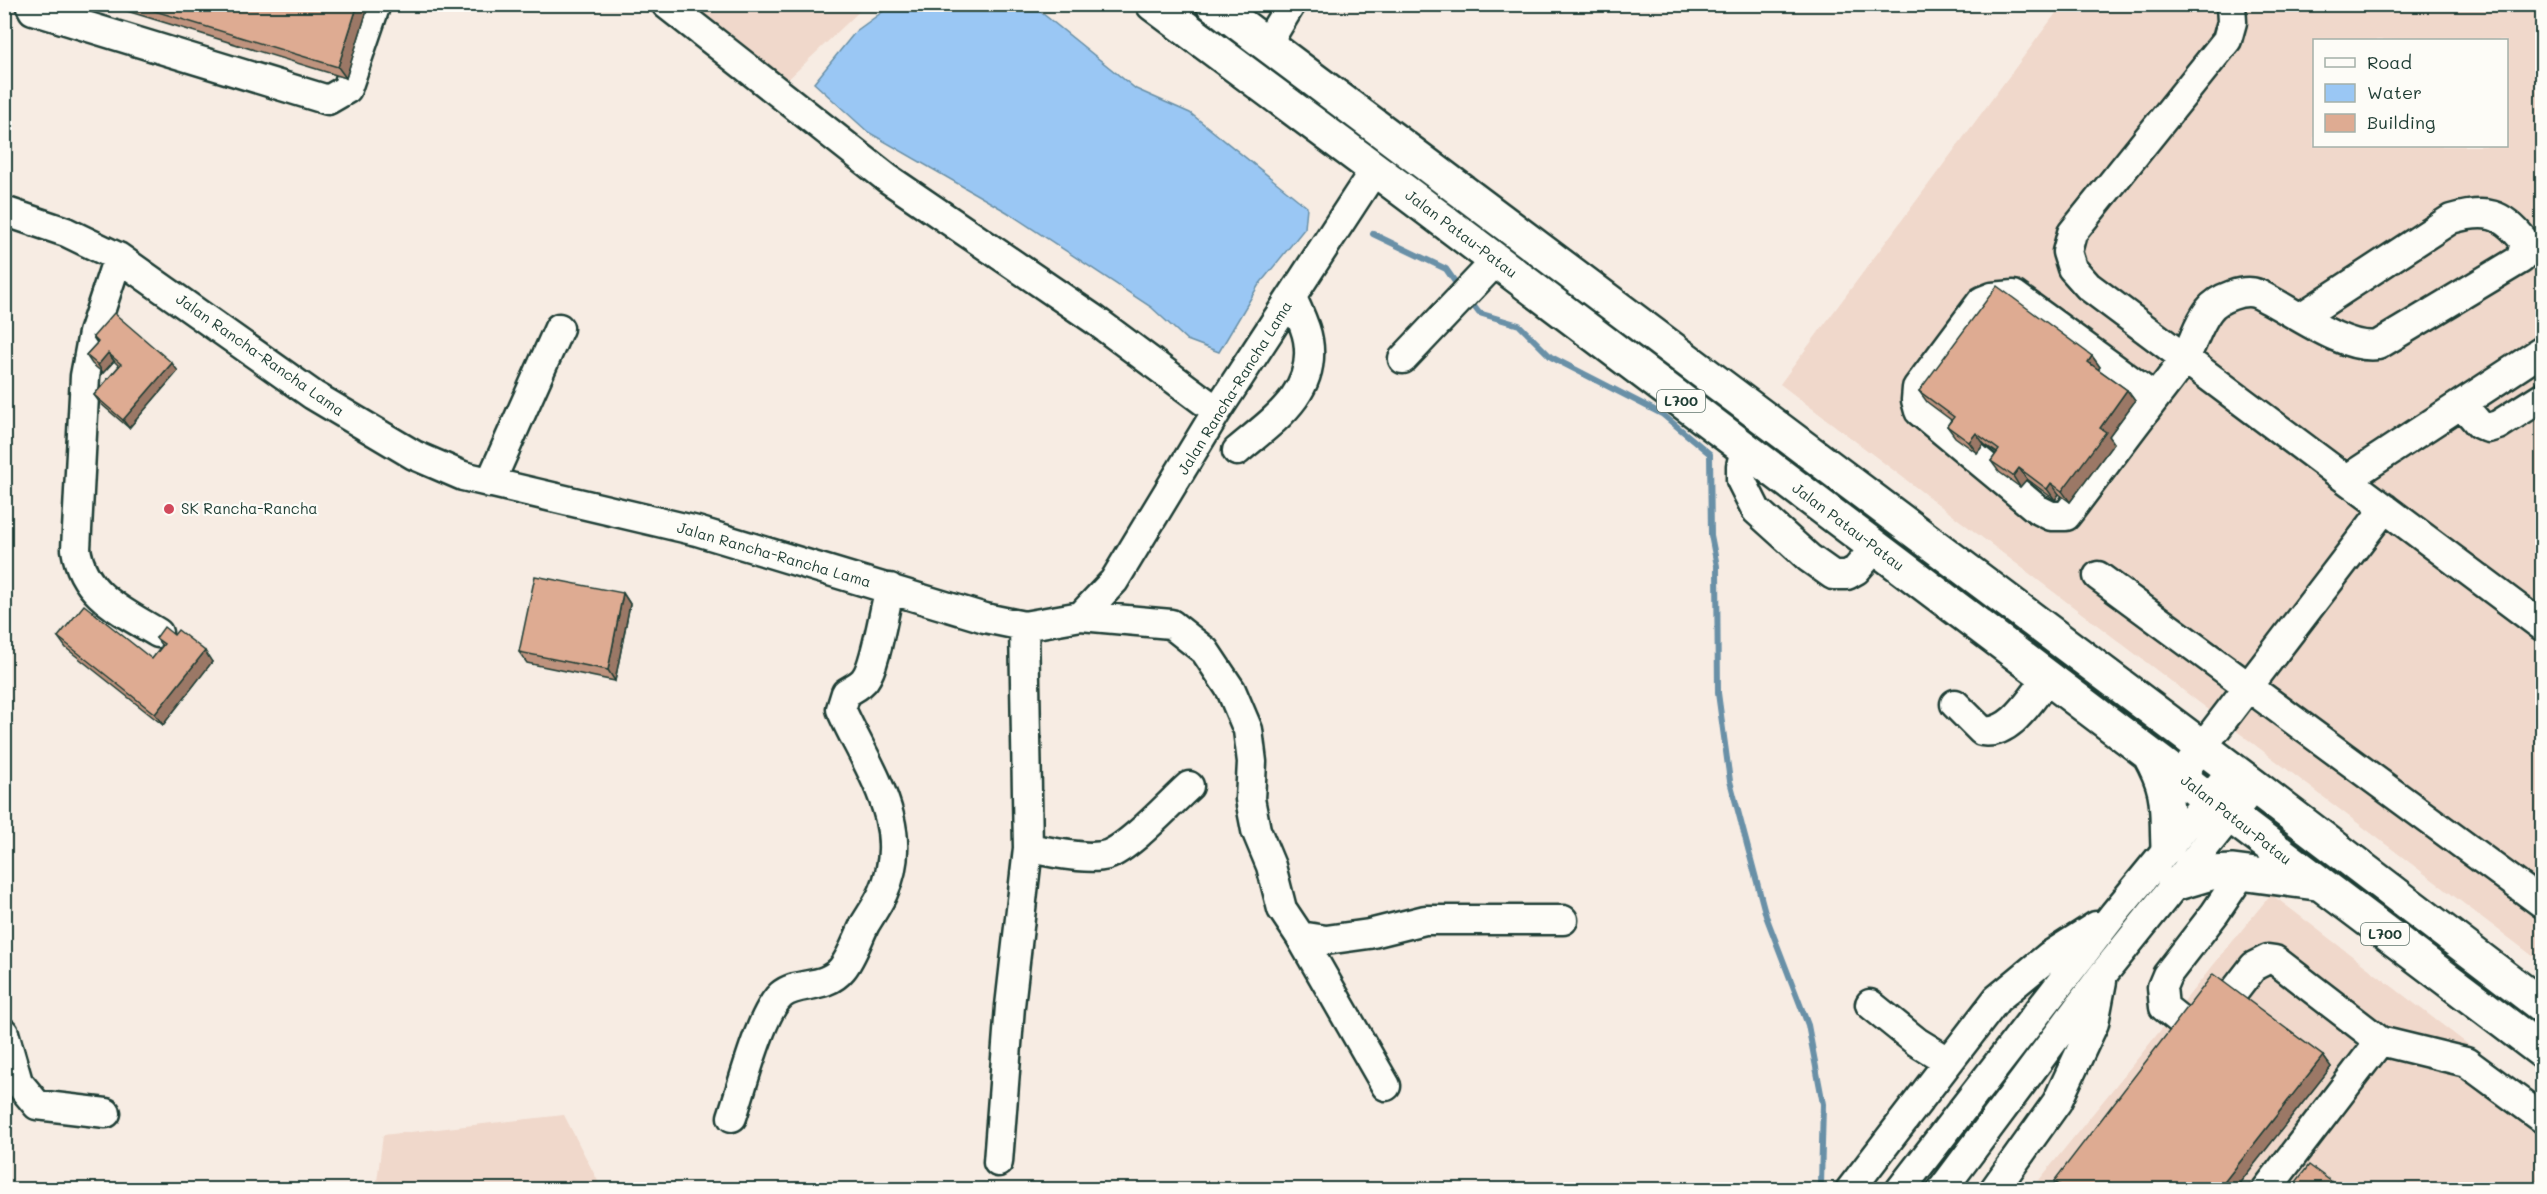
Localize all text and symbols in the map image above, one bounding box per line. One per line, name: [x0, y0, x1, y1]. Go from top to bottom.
legend: [2313, 39, 2508, 147]
text: Road: [2367, 50, 2412, 74]
text: Water: [2367, 80, 2422, 104]
text: Building: [2367, 110, 2435, 134]
street label: Jalan Patau-Patau: [1401, 184, 1522, 282]
street label: Jalan Rancha-Rancha Lama: [172, 288, 349, 420]
street label: Jalan Rancha-Rancha Lama: [1172, 297, 1296, 478]
road number: L700: [1657, 390, 1705, 412]
street label: Jalan Patau-Patau: [1788, 477, 1909, 575]
place label: SK Rancha-Rancha: [181, 498, 317, 518]
marker: SK Rancha-Rancha: [162, 502, 176, 516]
street label: Jalan Rancha-Rancha Lama: [675, 517, 874, 591]
street label: Jalan Patau-Patau: [2177, 770, 2296, 869]
road number: L700: [2361, 923, 2409, 945]

